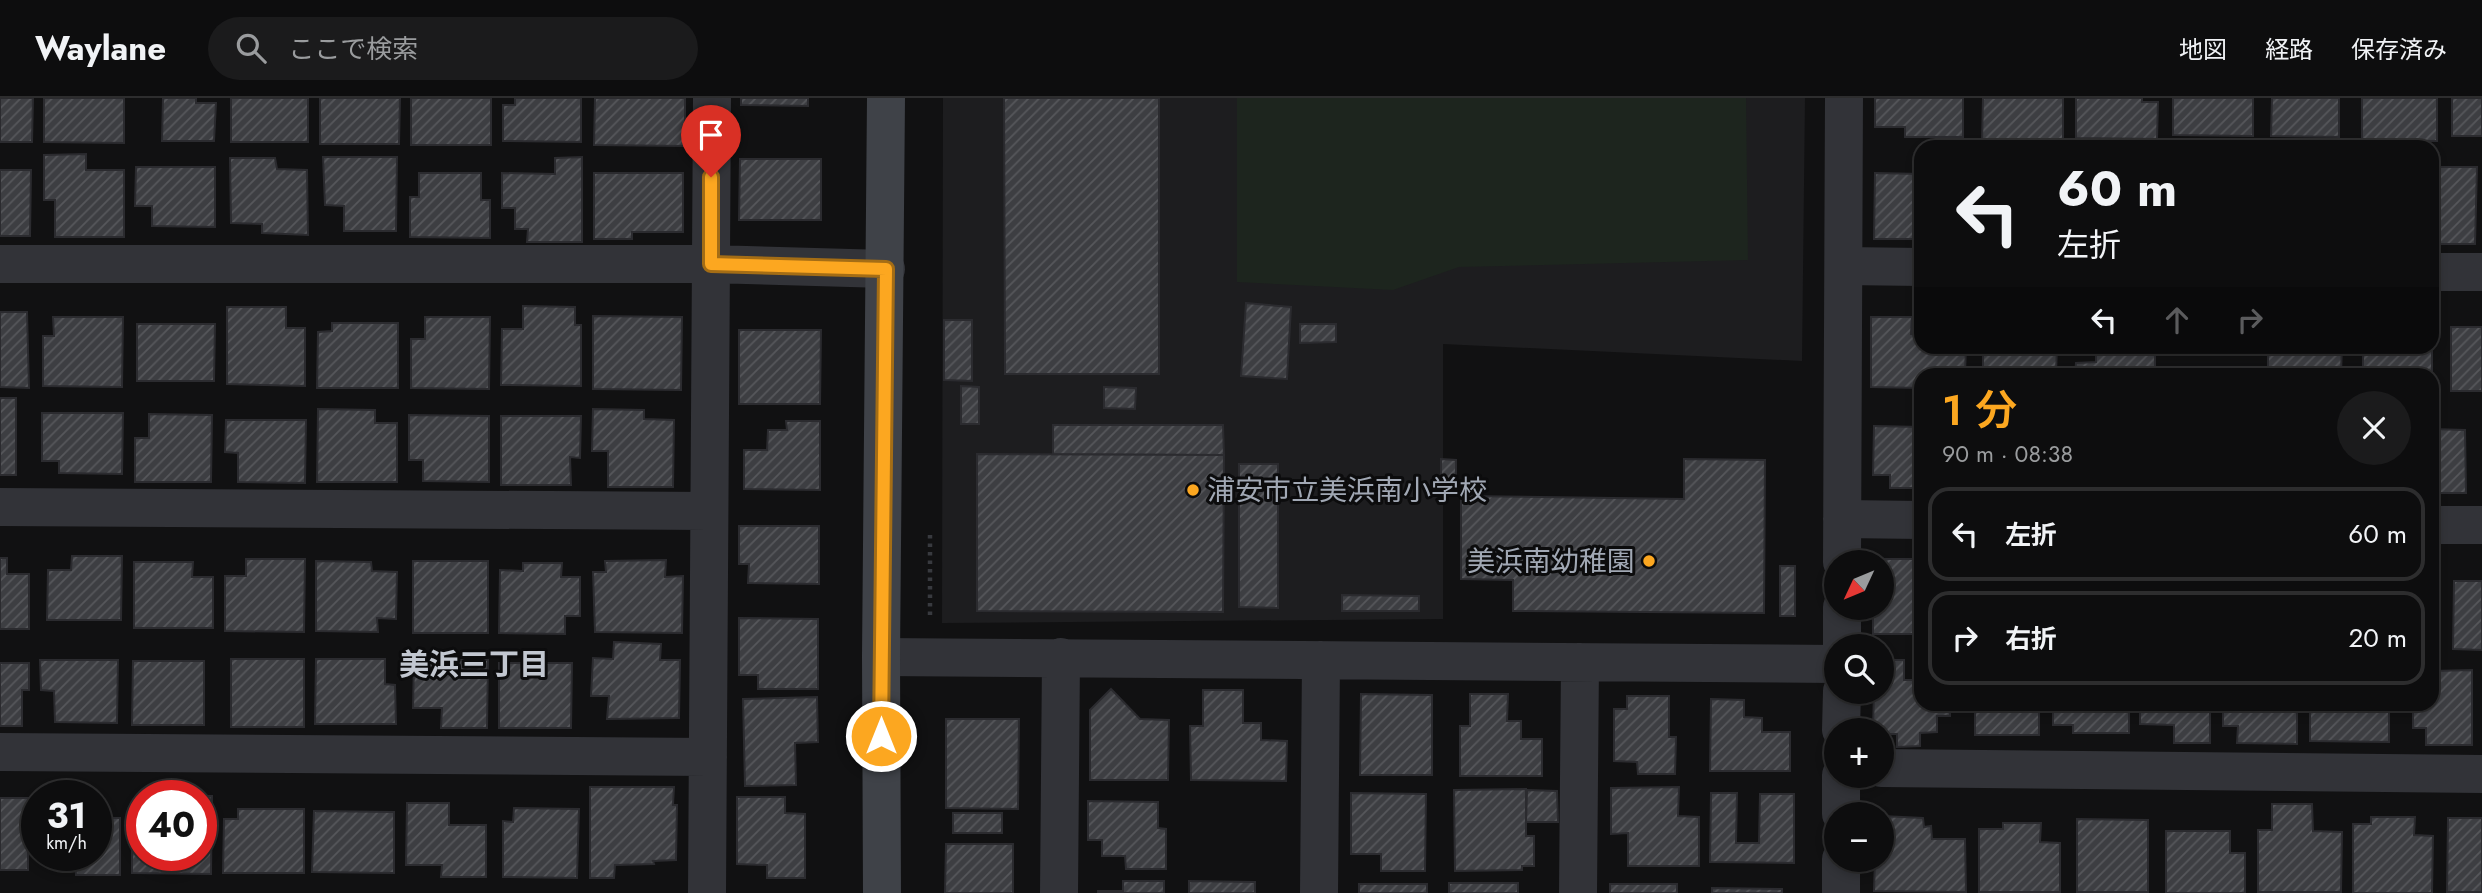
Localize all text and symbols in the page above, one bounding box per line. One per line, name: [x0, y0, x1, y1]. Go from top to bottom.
search box: [208, 17, 698, 80]
text: Waylane: [35, 25, 166, 72]
icon: search: [232, 29, 270, 67]
text: ここで検索: [288, 30, 418, 68]
text: 地図: [2179, 32, 2227, 67]
text: 経路: [2265, 32, 2313, 67]
text: 保存済み: [2351, 32, 2447, 67]
pin: [681, 105, 741, 177]
icon: arrive: [692, 116, 730, 154]
text: 60 m: [2057, 154, 2177, 224]
icon: left: [1942, 168, 2033, 259]
text: 左折: [2057, 222, 2121, 268]
icon: left: [2085, 301, 2123, 339]
icon: ahead: [2158, 301, 2196, 339]
icon: right: [2231, 301, 2269, 339]
text: 1 分: [1942, 380, 2017, 441]
button: close: [2337, 391, 2411, 465]
text: 90 m · 08:38: [1942, 437, 2073, 471]
place label: 浦安市立美浜南小学校: [1207, 470, 1487, 511]
marker: 浦安市立美浜南小学校: [1185, 482, 1201, 498]
icon: left: [1946, 515, 1984, 553]
text: 60 m: [2348, 515, 2407, 553]
text: 左折: [2005, 516, 2057, 554]
place label: 美浜南幼稚園: [1467, 541, 1635, 582]
north arrow: [1824, 550, 1894, 620]
map controls: [1824, 550, 1894, 872]
marker: 美浜南幼稚園: [1641, 553, 1657, 569]
icon: right: [1946, 619, 1984, 657]
text: 20 m: [2349, 619, 2407, 657]
text: 右折: [2005, 620, 2057, 658]
button: search: [1824, 634, 1894, 704]
district label: 美浜三丁目: [399, 643, 549, 686]
position arrow: [844, 699, 918, 773]
button: +: [1824, 718, 1894, 788]
speed limit sign: 40: [126, 780, 217, 871]
text: 31: [47, 791, 86, 841]
button: −: [1824, 802, 1894, 872]
text: km/h: [46, 830, 87, 856]

